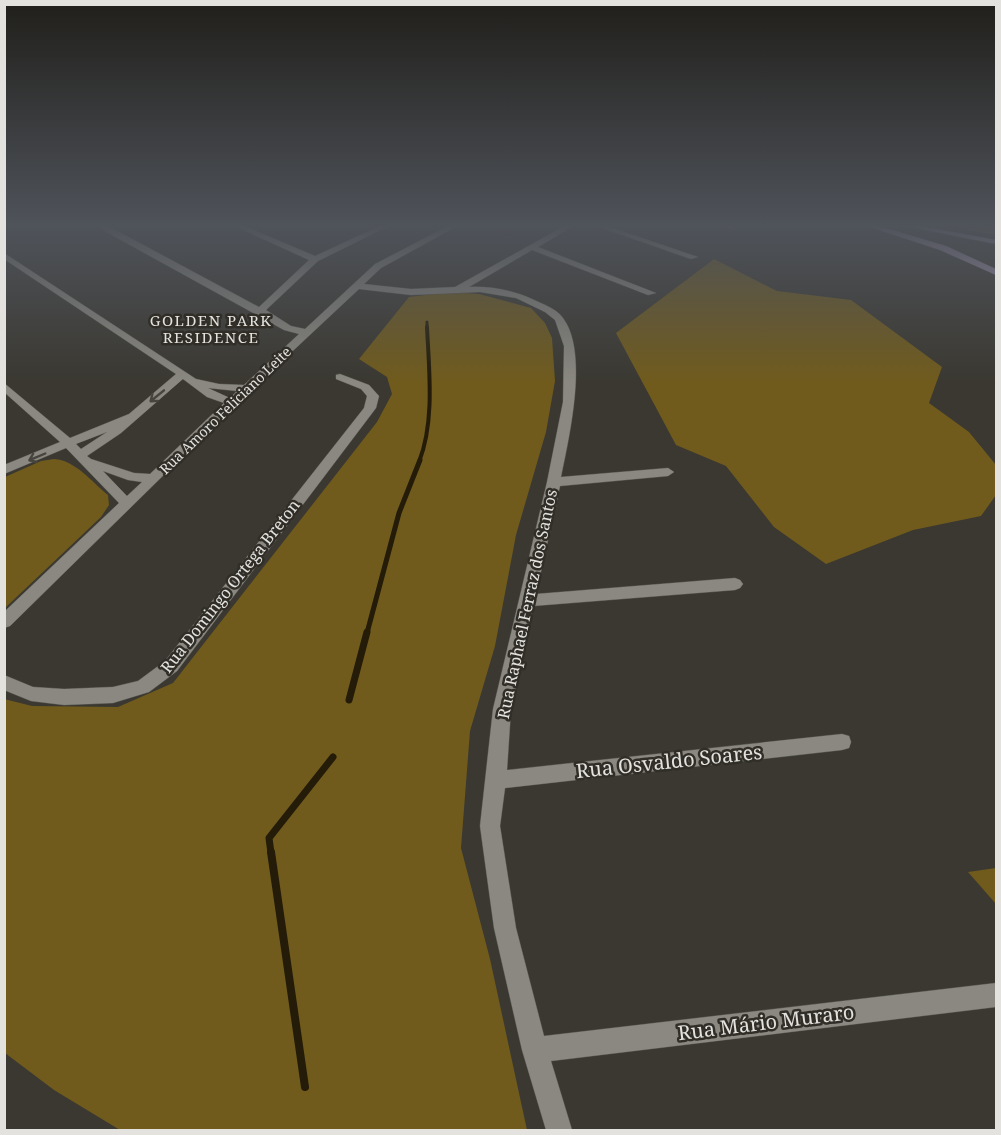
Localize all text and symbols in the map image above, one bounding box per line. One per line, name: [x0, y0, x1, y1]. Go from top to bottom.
district label: GOLDEN PARK RESIDENCE: [150, 310, 272, 347]
street label: Rua Amoro Feliciano Leite: [155, 342, 295, 478]
one-way arrow: [149, 389, 165, 402]
one-way arrow: [28, 452, 46, 463]
street label: Rua Raphael Ferraz dos Santos: [492, 487, 562, 721]
street label: Rua Domingo Ortega Breton: [155, 495, 305, 677]
street label: Rua Osvaldo Soares: [575, 738, 763, 784]
street label: Rua Mário Muraro: [676, 998, 856, 1046]

